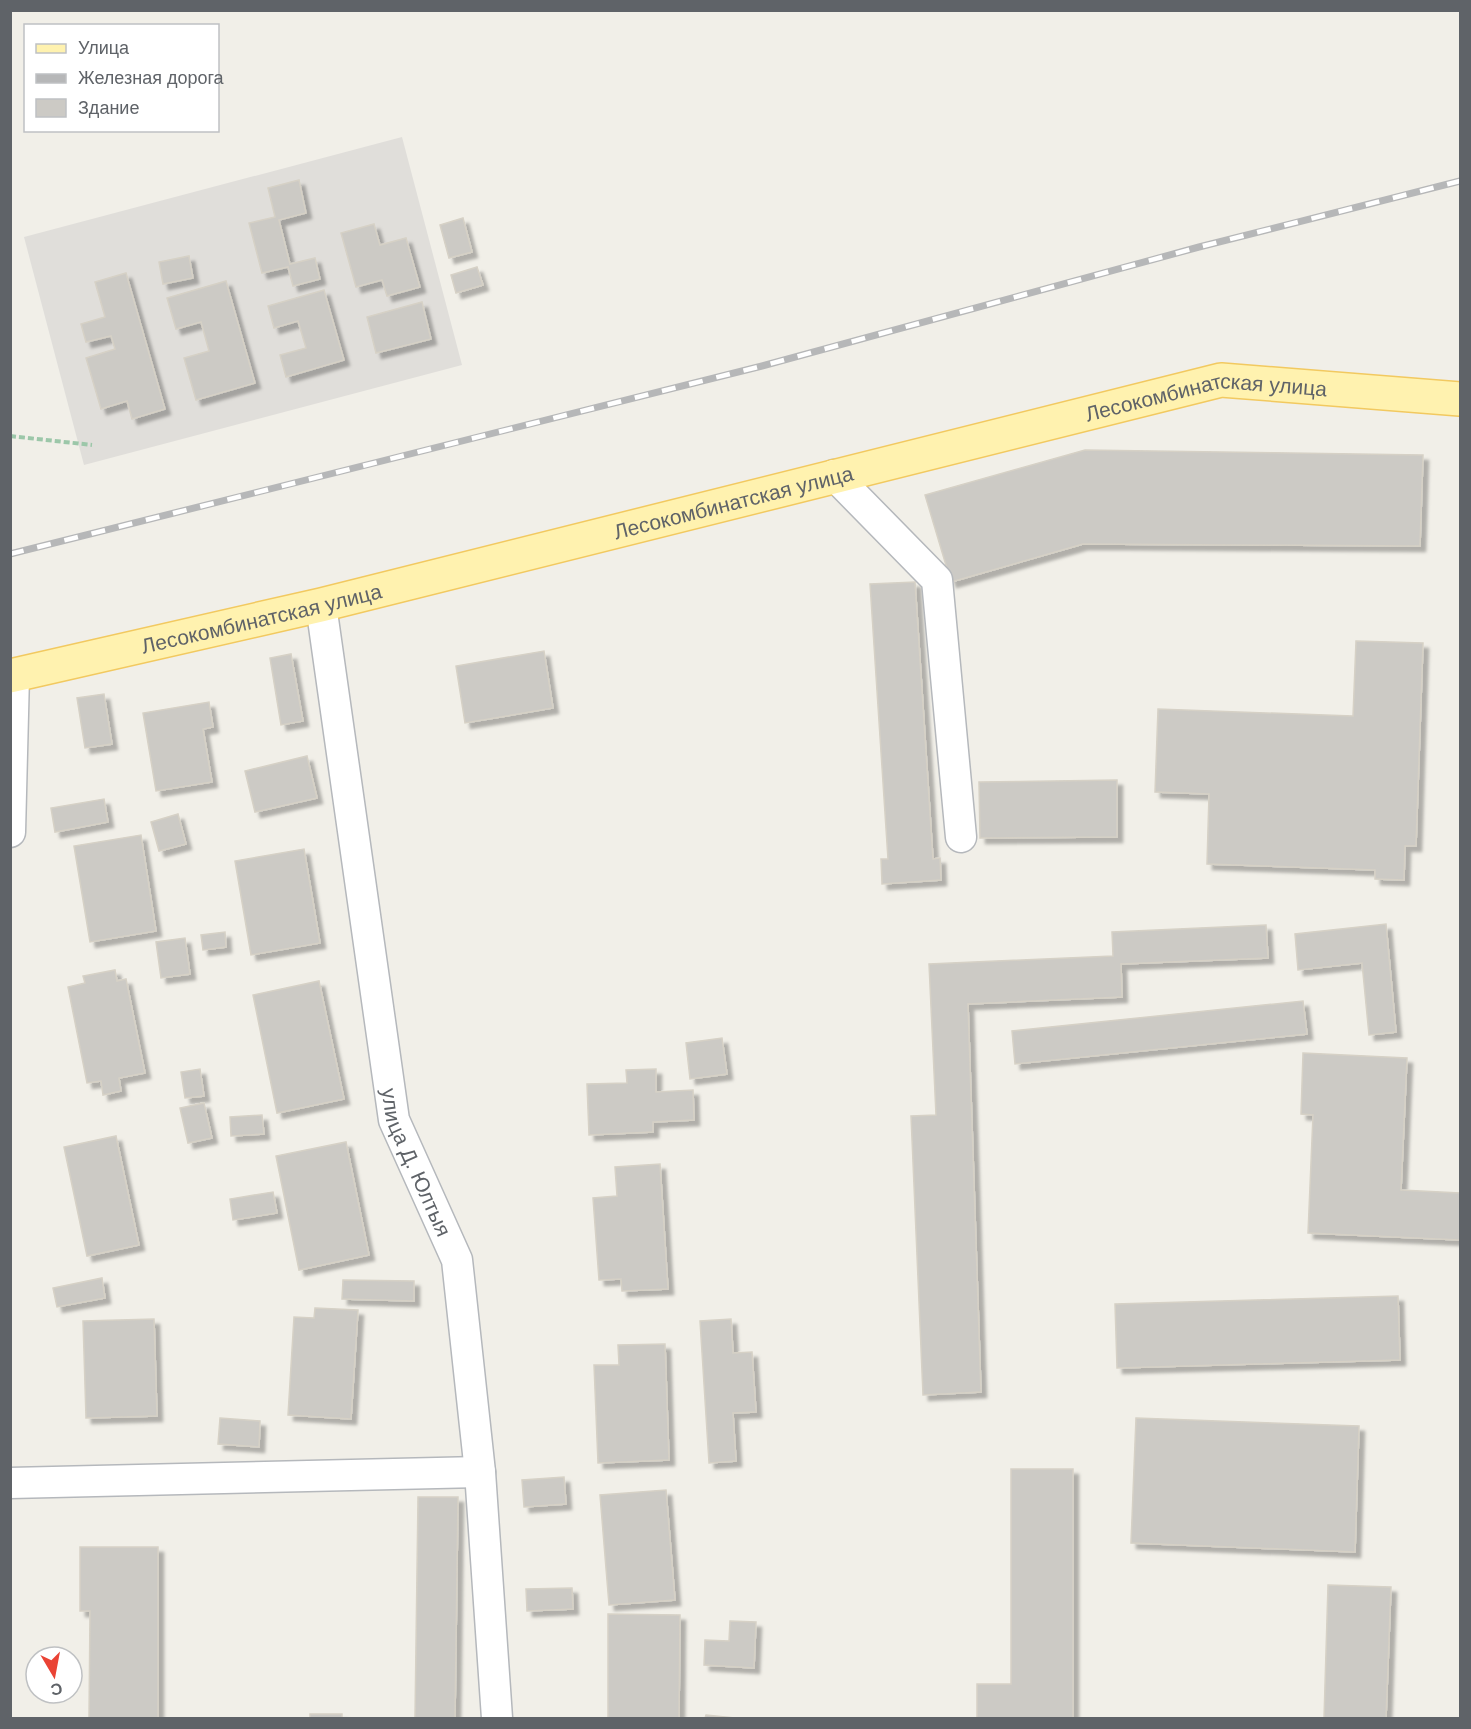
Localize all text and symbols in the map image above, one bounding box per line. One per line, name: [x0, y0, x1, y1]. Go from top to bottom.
legend: [24, 24, 219, 132]
text: Улица: [78, 38, 130, 58]
text: Железная дорога: [78, 68, 225, 88]
text: Здание: [78, 98, 139, 118]
street label: Лесокомбинатская улица: [1083, 368, 1328, 425]
street label: Лесокомбинатская улица: [611, 461, 856, 543]
street label: Лесокомбинатская улица: [139, 579, 384, 657]
street label: улица Д. Юлтыя: [378, 1086, 456, 1240]
north arrow: [24, 1645, 84, 1705]
text: С: [49, 1680, 64, 1699]

